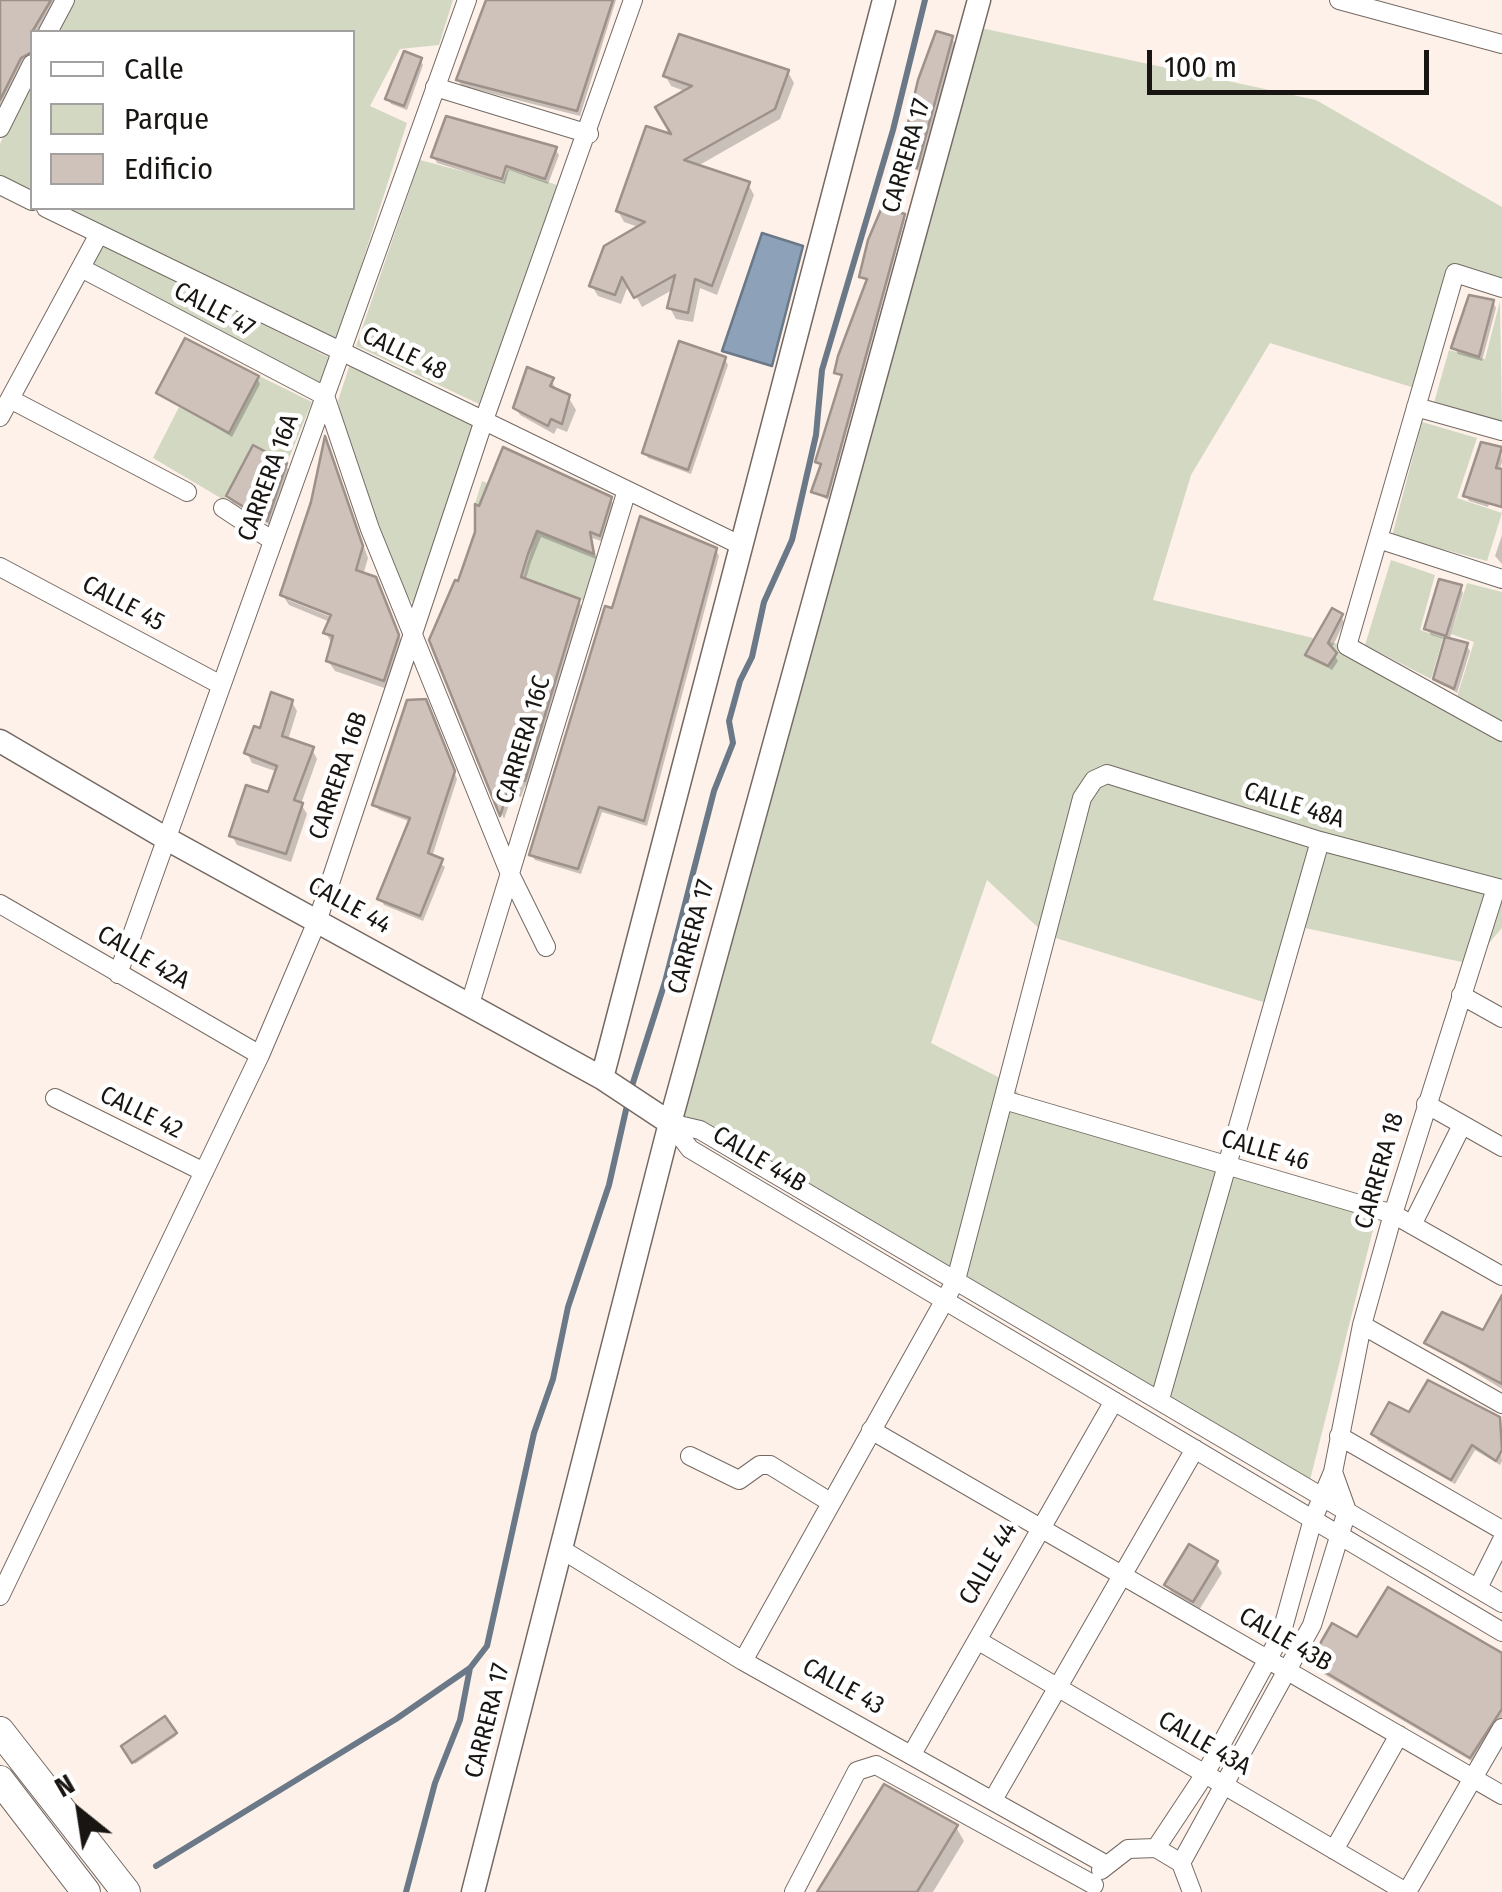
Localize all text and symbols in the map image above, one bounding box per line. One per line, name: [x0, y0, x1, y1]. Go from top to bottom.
legend: [30, 30, 355, 210]
scale bar: [1152, 30, 1434, 92]
text: 100 m: [1164, 49, 1237, 85]
text: Calle: [124, 51, 184, 87]
street label: CARRERA 17: [876, 95, 938, 217]
text: Parque: [124, 101, 209, 137]
text: Edificio: [124, 151, 213, 187]
street label: CALLE 47: [168, 276, 260, 344]
street label: CALLE 48: [357, 321, 451, 387]
street label: CARRERA 16A: [232, 410, 306, 546]
street label: CALLE 45: [77, 570, 169, 638]
street label: CARRERA 16C: [490, 672, 558, 808]
street label: CARRERA 16B: [303, 708, 375, 844]
street label: CALLE 48A: [1240, 777, 1348, 835]
street label: CALLE 44: [302, 871, 396, 941]
street label: CARRERA 17: [662, 876, 722, 998]
street label: CALLE 42A: [92, 920, 194, 996]
street label: CALLE 42: [95, 1080, 187, 1146]
street label: CARRERA 18: [1349, 1109, 1411, 1233]
street label: CALLE 44B: [707, 1120, 811, 1200]
street label: CALLE 46: [1218, 1124, 1312, 1178]
street label: CALLE 44: [954, 1518, 1024, 1610]
street label: CALLE 43B: [1233, 1601, 1337, 1679]
street label: CALLE 43: [797, 1652, 889, 1722]
street label: CARRERA 17: [459, 1660, 517, 1782]
street label: CALLE 43A: [1152, 1706, 1256, 1782]
north arrow: [30, 1762, 130, 1862]
text: N: [49, 1767, 80, 1804]

